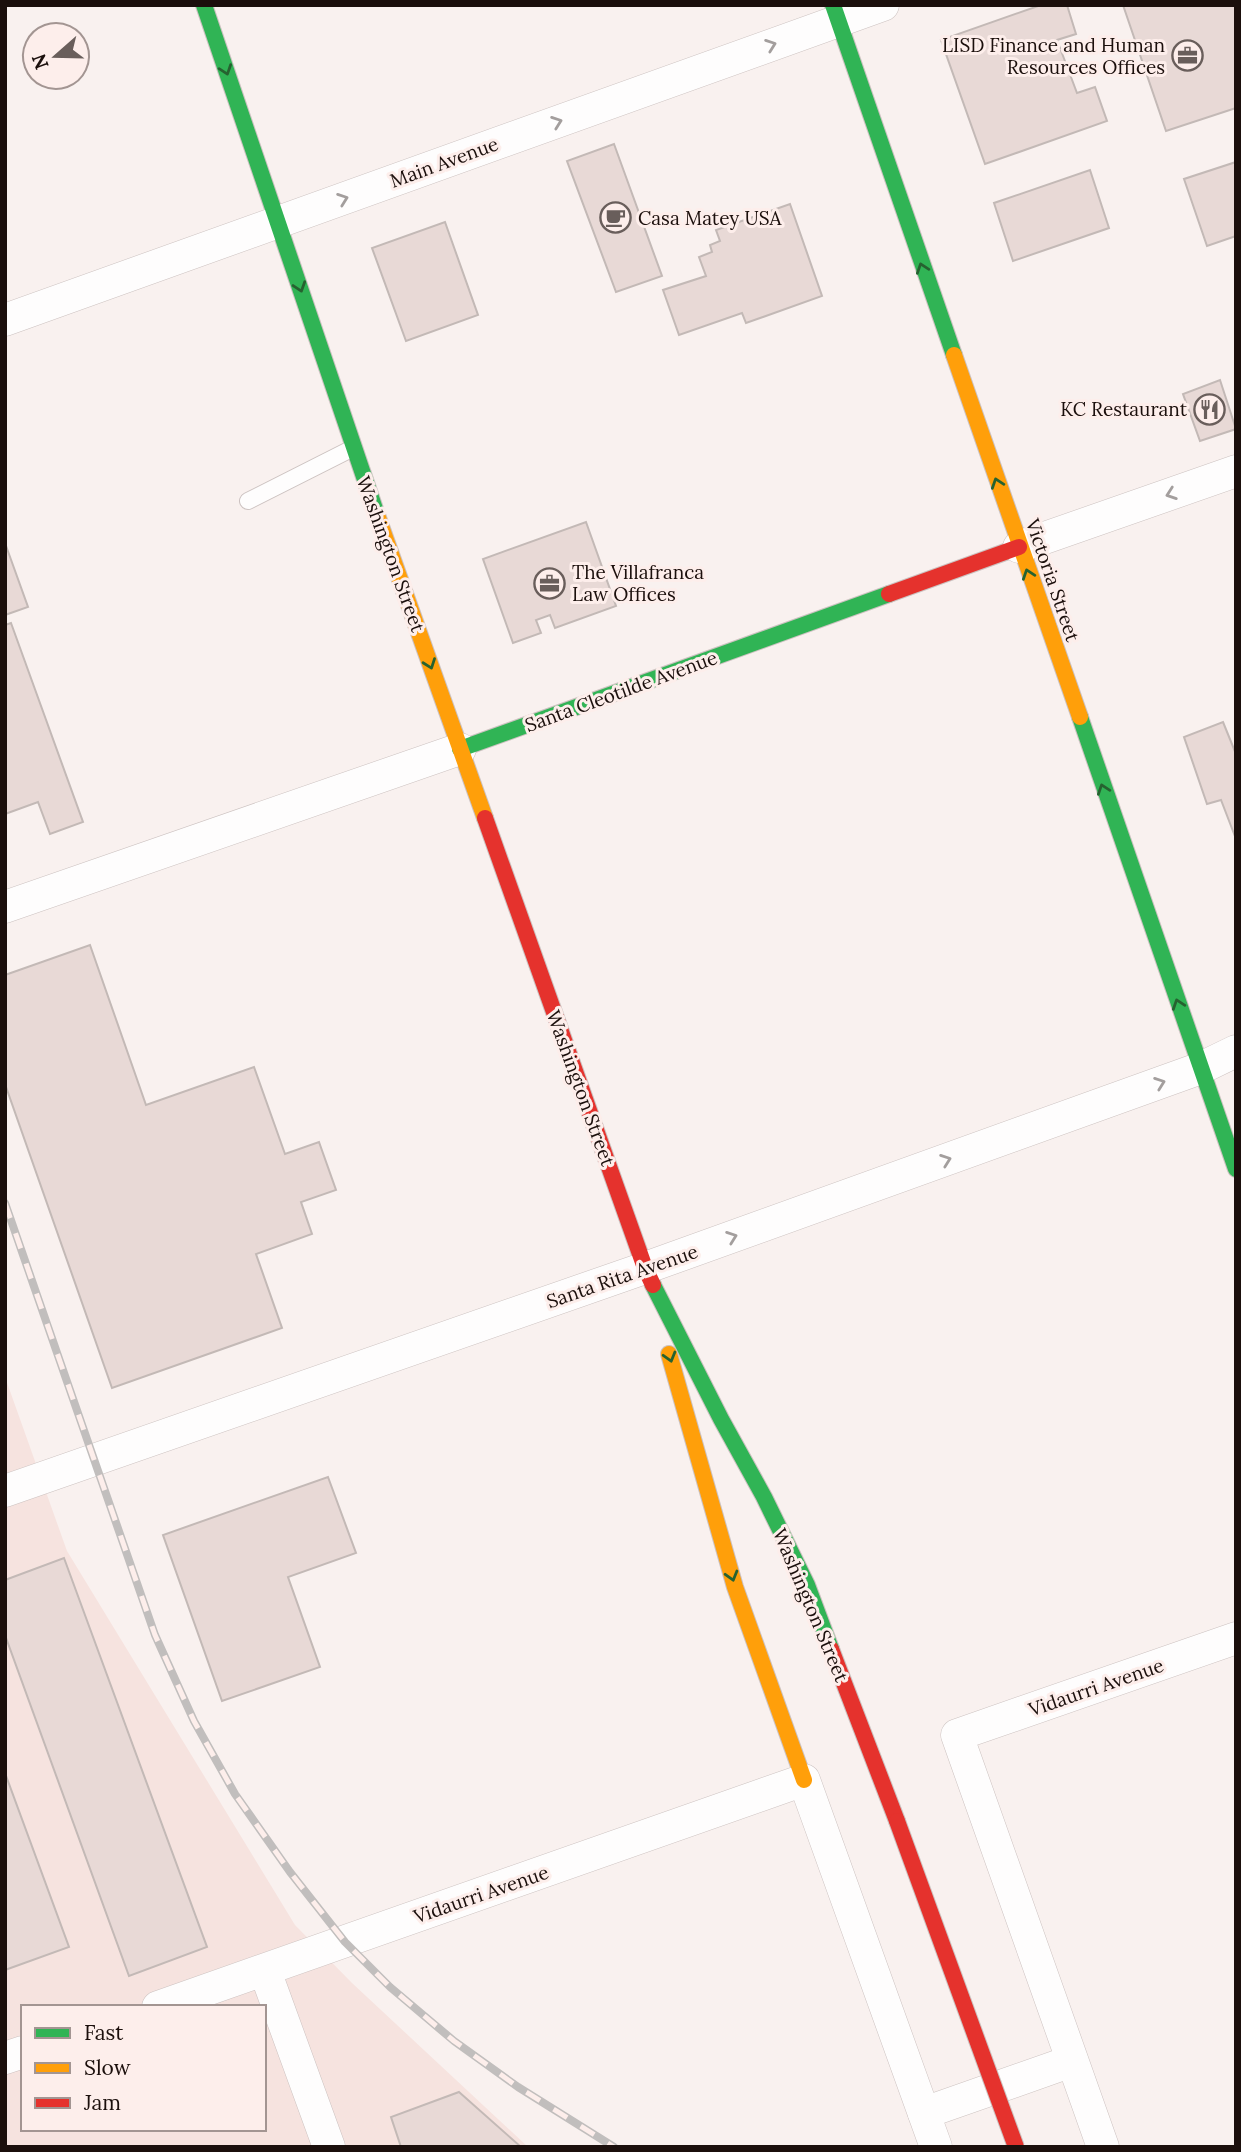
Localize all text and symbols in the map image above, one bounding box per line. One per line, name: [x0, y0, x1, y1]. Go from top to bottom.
north arrow: [21, 21, 91, 91]
place label: LISD Finance and Human Resources Offices: [942, 33, 1165, 79]
one-way arrow: [764, 39, 776, 53]
office icon: LISD Finance and Human Resources Offices: [1171, 39, 1205, 73]
text: N: [26, 51, 54, 73]
one-way arrow: [218, 63, 232, 75]
one-way arrow: [550, 116, 562, 130]
street label: Main Avenue: [387, 131, 501, 193]
one-way arrow: [336, 193, 348, 207]
cafe icon: Casa Matey USA: [598, 201, 632, 235]
place label: Casa Matey USA: [638, 206, 782, 230]
one-way arrow: [916, 262, 930, 274]
one-way arrow: [292, 280, 306, 292]
restaurant icon: KC Restaurant: [1193, 392, 1227, 426]
place label: KC Restaurant: [1060, 397, 1188, 421]
street label: Washington Street: [352, 473, 431, 636]
one-way arrow: [991, 477, 1005, 489]
one-way arrow: [1166, 486, 1178, 500]
street label: Victoria Street: [1020, 515, 1085, 645]
place label: The Villafranca Law Offices: [572, 560, 704, 606]
office icon: The Villafranca Law Offices: [532, 566, 566, 600]
one-way arrow: [1022, 569, 1036, 581]
street label: Santa Cleotilde Avenue: [522, 645, 720, 737]
one-way arrow: [422, 657, 436, 669]
one-way arrow: [1097, 783, 1111, 796]
one-way arrow: [1172, 998, 1186, 1010]
street label: Washington Street: [542, 1007, 621, 1170]
one-way arrow: [1154, 1077, 1166, 1091]
one-way arrow: [940, 1154, 952, 1168]
one-way arrow: [725, 1231, 738, 1245]
street label: Santa Rita Avenue: [543, 1239, 701, 1313]
one-way arrow: [662, 1351, 676, 1363]
street label: Washington Street: [768, 1525, 854, 1686]
one-way arrow: [723, 1570, 738, 1582]
street label: Vidaurri Avenue: [1024, 1653, 1167, 1722]
street label: Vidaurri Avenue: [409, 1860, 552, 1929]
legend: [21, 2005, 266, 2131]
text: Fast: [84, 2019, 124, 2046]
text: Slow: [84, 2054, 131, 2081]
text: Jam: [83, 2089, 121, 2116]

